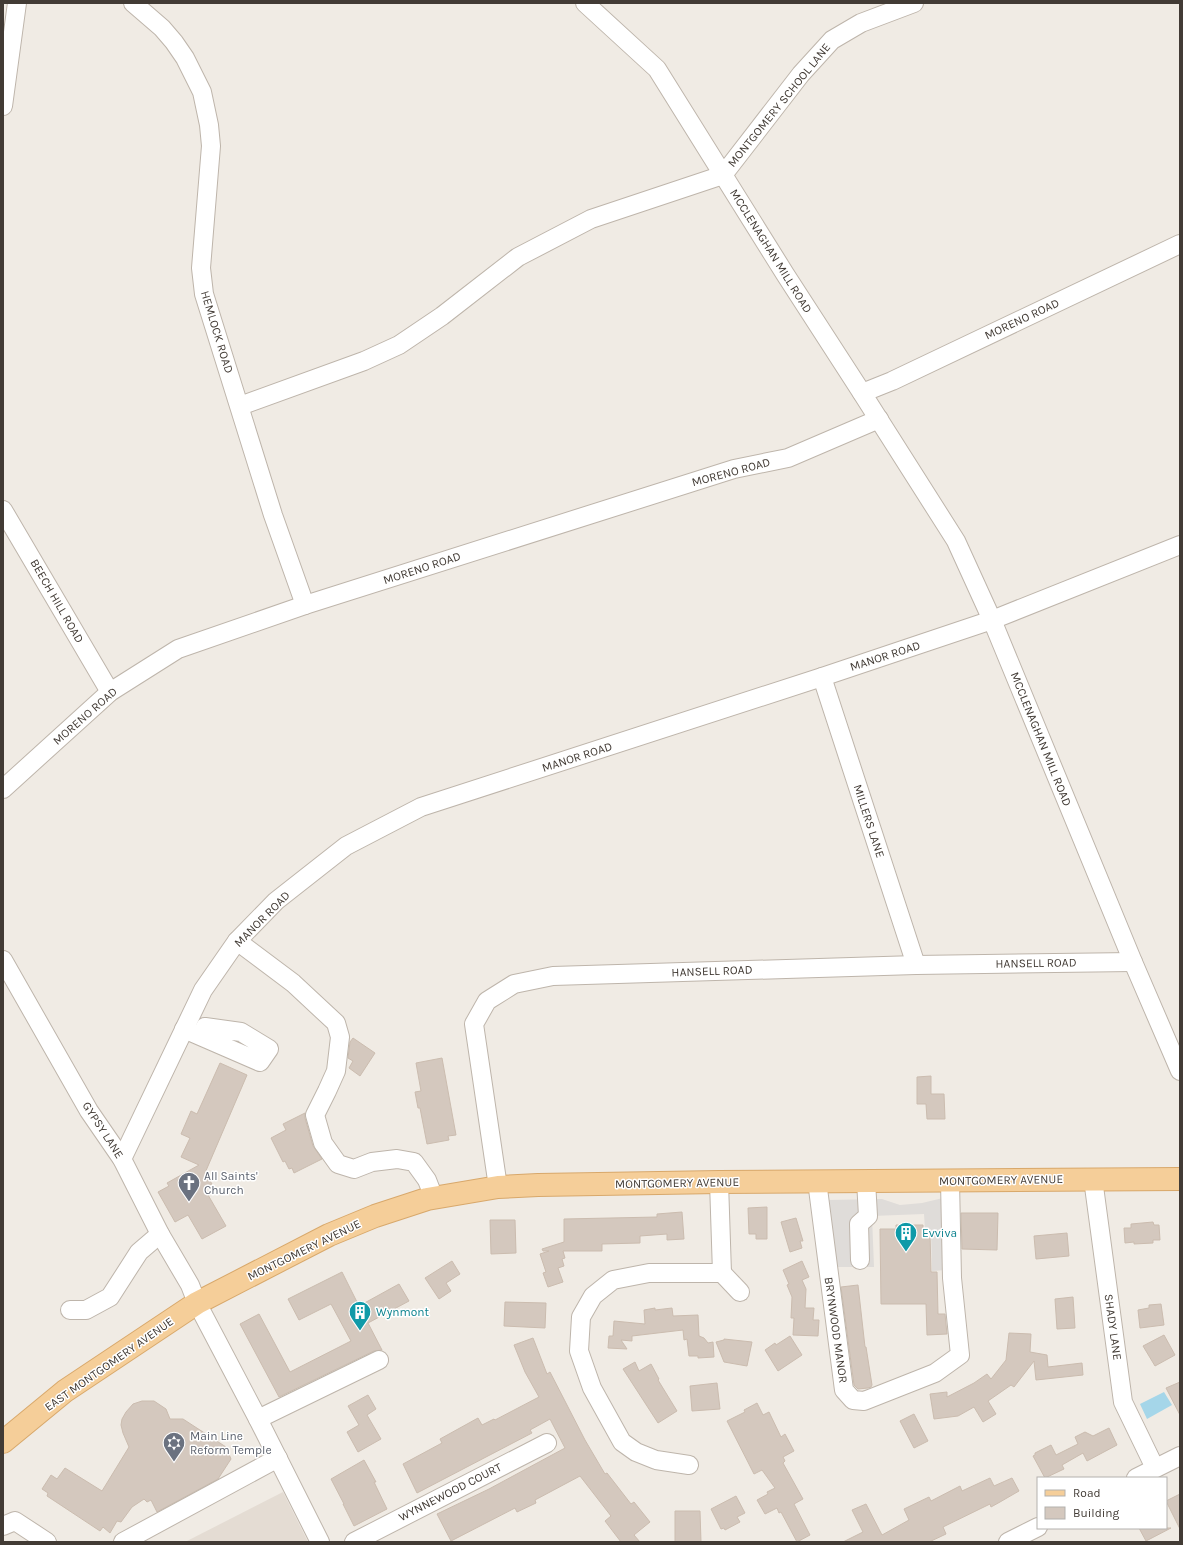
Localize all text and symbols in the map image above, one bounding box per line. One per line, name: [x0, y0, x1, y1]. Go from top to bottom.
street label: MONTGOMERY SCHOOL LANE: [725, 40, 833, 170]
street label: MCCLENAGHAN MILL ROAD: [727, 186, 815, 316]
street label: HEMLOCK ROAD: [198, 289, 236, 375]
street label: MORENO ROAD: [982, 296, 1062, 342]
street label: MORENO ROAD: [690, 455, 772, 489]
street label: MORENO ROAD: [381, 549, 463, 587]
street label: BEECH HILL ROAD: [27, 557, 87, 646]
street label: MANOR ROAD: [848, 638, 922, 674]
street label: MCCLENAGHAN MILL ROAD: [1008, 670, 1074, 808]
street label: MORENO ROAD: [50, 684, 120, 748]
street label: MANOR ROAD: [540, 739, 614, 775]
street label: MILLERS LANE: [851, 783, 887, 859]
street label: MANOR ROAD: [231, 888, 293, 950]
street label: HANSELL ROAD: [995, 955, 1077, 971]
street label: HANSELL ROAD: [671, 963, 753, 979]
street label: GYPSY LANE: [79, 1099, 127, 1161]
place label: All Saints' Church: [204, 1169, 258, 1197]
church icon: All Saints' Church: [176, 1170, 202, 1203]
street label: MONTGOMERY AVENUE: [939, 1172, 1063, 1188]
street label: MONTGOMERY AVENUE: [615, 1175, 739, 1191]
street label: MONTGOMERY AVENUE: [245, 1216, 363, 1284]
building icon: Evviva: [893, 1220, 919, 1253]
place label: Evviva: [922, 1226, 957, 1240]
street label: BRYNWOOD MANOR: [822, 1276, 850, 1384]
street label: SHADY LANE: [1101, 1293, 1125, 1361]
building icon: Wynmont: [347, 1299, 373, 1332]
place label: Wynmont: [376, 1305, 430, 1319]
street label: EAST MONTGOMERY AVENUE: [42, 1314, 176, 1414]
place label: Main Line Reform Temple: [190, 1429, 272, 1457]
synagogue icon: Main Line Reform Temple: [161, 1430, 187, 1463]
street label: WYNNEWOOD COURT: [396, 1460, 504, 1524]
legend: [1037, 1477, 1167, 1529]
text: Road: [1073, 1486, 1101, 1500]
text: Building: [1073, 1506, 1120, 1520]

